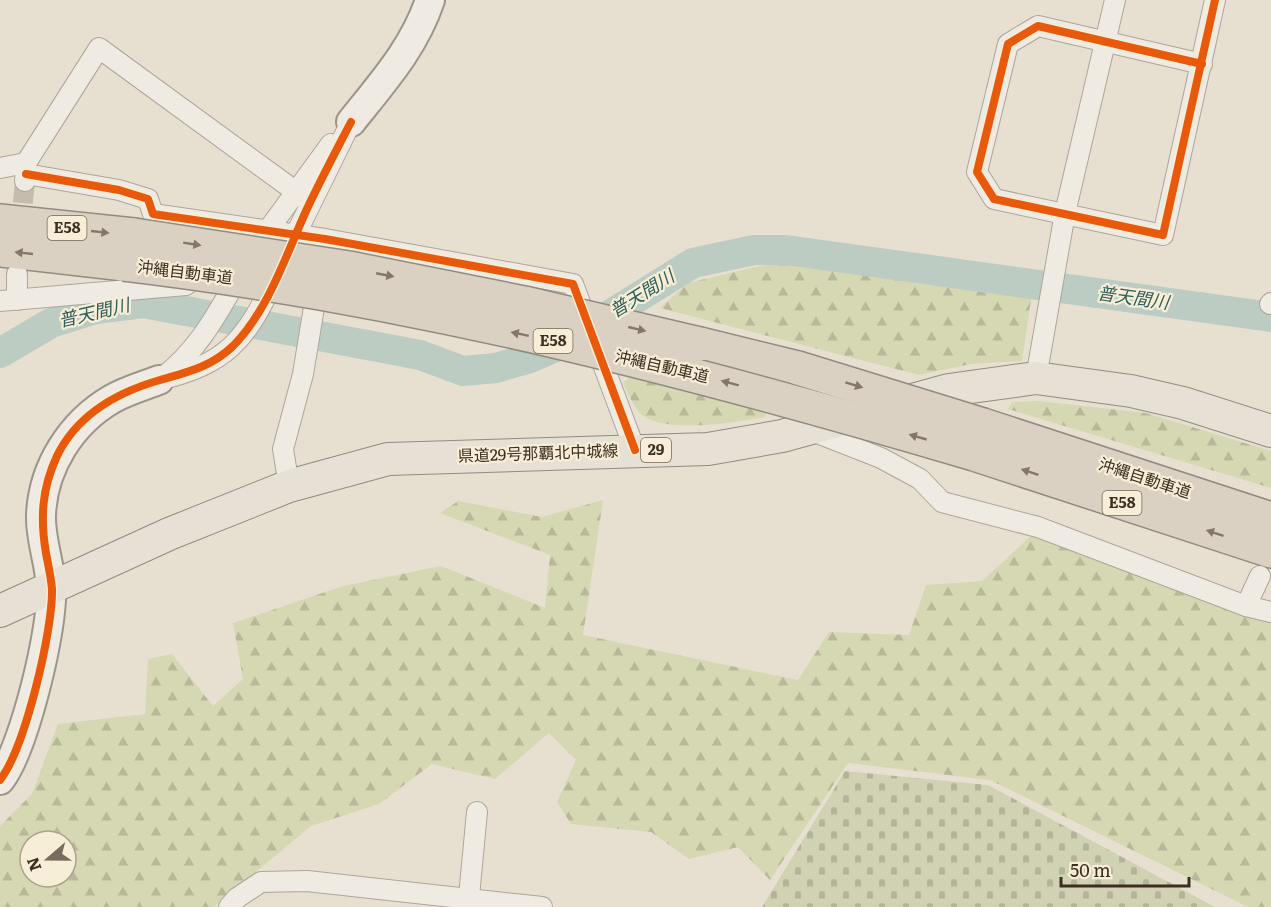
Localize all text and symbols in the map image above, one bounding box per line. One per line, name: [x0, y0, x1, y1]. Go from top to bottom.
road number: E58: [48, 216, 86, 240]
one-way arrow: [90, 227, 109, 237]
one-way arrow: [183, 240, 202, 249]
one-way arrow: [14, 248, 33, 257]
street label: 沖縄自動車道: [136, 253, 234, 289]
water label: 普天間川: [604, 261, 681, 323]
one-way arrow: [376, 271, 395, 280]
water label: 普天間川: [1096, 278, 1173, 315]
water label: 普天間川: [56, 290, 134, 333]
one-way arrow: [628, 325, 646, 335]
one-way arrow: [511, 329, 530, 338]
road number: E58: [534, 329, 572, 353]
street label: 沖縄自動車道: [613, 343, 712, 388]
one-way arrow: [721, 378, 740, 388]
one-way arrow: [845, 381, 863, 390]
one-way arrow: [909, 432, 927, 441]
street label: 県道29号那覇北中城線: [457, 437, 619, 467]
road number: 29: [641, 438, 671, 462]
street label: 沖縄自動車道: [1096, 451, 1195, 503]
one-way arrow: [1021, 467, 1039, 477]
road number: E58: [1102, 491, 1142, 515]
one-way arrow: [1206, 528, 1224, 537]
north arrow: [18, 829, 78, 889]
scale bar: [1061, 850, 1188, 888]
text: N: [19, 854, 47, 875]
text: 50 m: [1070, 856, 1111, 883]

